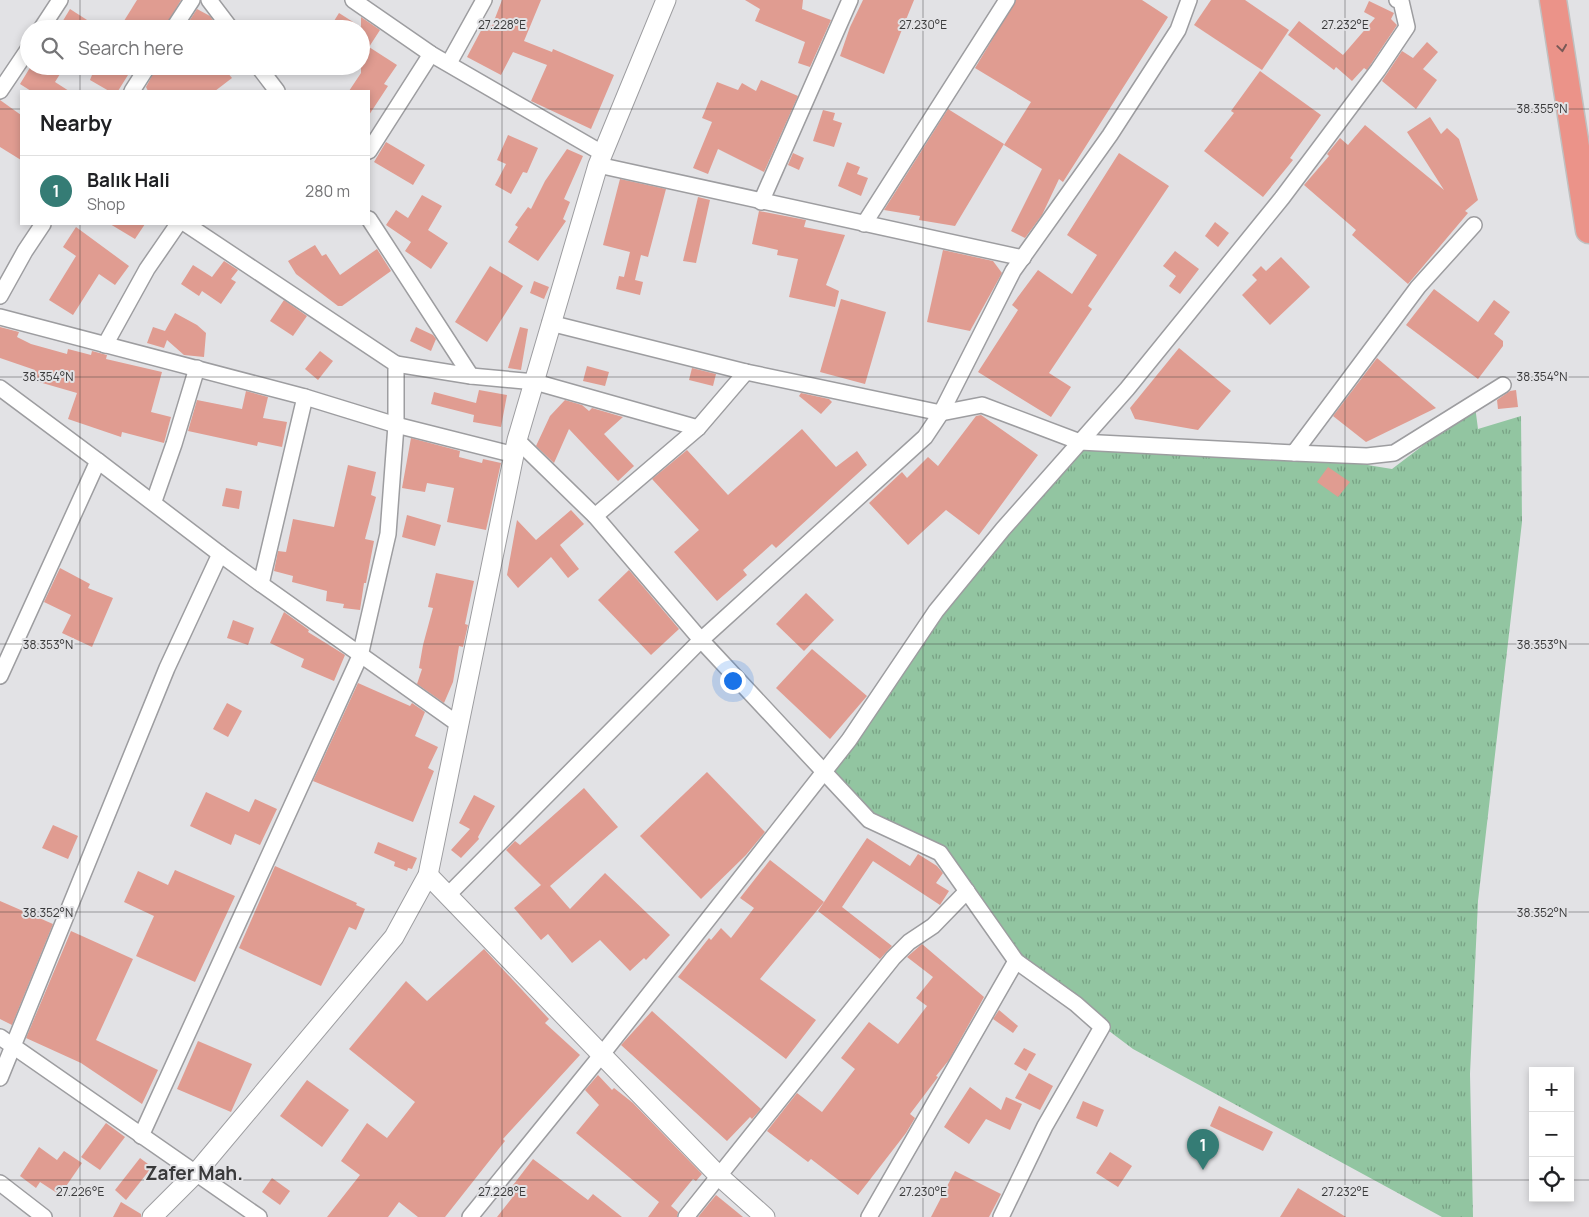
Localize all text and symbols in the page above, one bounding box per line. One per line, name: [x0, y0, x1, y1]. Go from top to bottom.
text: 27.228°E: [478, 16, 526, 33]
text: 27.230°E: [899, 16, 947, 33]
text: 27.232°E: [1321, 16, 1369, 33]
search box: [20, 20, 370, 75]
icon: search: [38, 34, 66, 62]
text: Search here: [78, 35, 184, 61]
one-way arrow: [1557, 44, 1567, 52]
text: 38.355°N: [1517, 100, 1567, 117]
text: Nearby: [40, 109, 112, 137]
text: Balık Hali: [87, 167, 170, 193]
text: 1: [52, 180, 60, 202]
text: 280 m: [305, 180, 350, 202]
text: Shop: [87, 193, 125, 215]
text: 38.354°N: [23, 368, 73, 385]
text: 38.354°N: [1517, 368, 1567, 385]
text: 38.353°N: [23, 636, 73, 653]
text: 38.353°N: [1517, 636, 1567, 653]
your location: [720, 668, 746, 694]
text: 38.352°N: [23, 904, 73, 921]
text: 38.352°N: [1517, 904, 1567, 921]
map controls: [1529, 1067, 1574, 1202]
button: +: [1529, 1067, 1574, 1112]
button: −: [1529, 1112, 1574, 1157]
pin: 1: [1187, 1129, 1219, 1170]
button: locate: [1529, 1157, 1574, 1202]
district label: Zafer Mah.: [145, 1160, 243, 1186]
text: 27.226°E: [56, 1183, 104, 1200]
text: 27.228°E: [478, 1183, 526, 1200]
text: 27.230°E: [899, 1183, 947, 1200]
text: 27.232°E: [1321, 1183, 1369, 1200]

